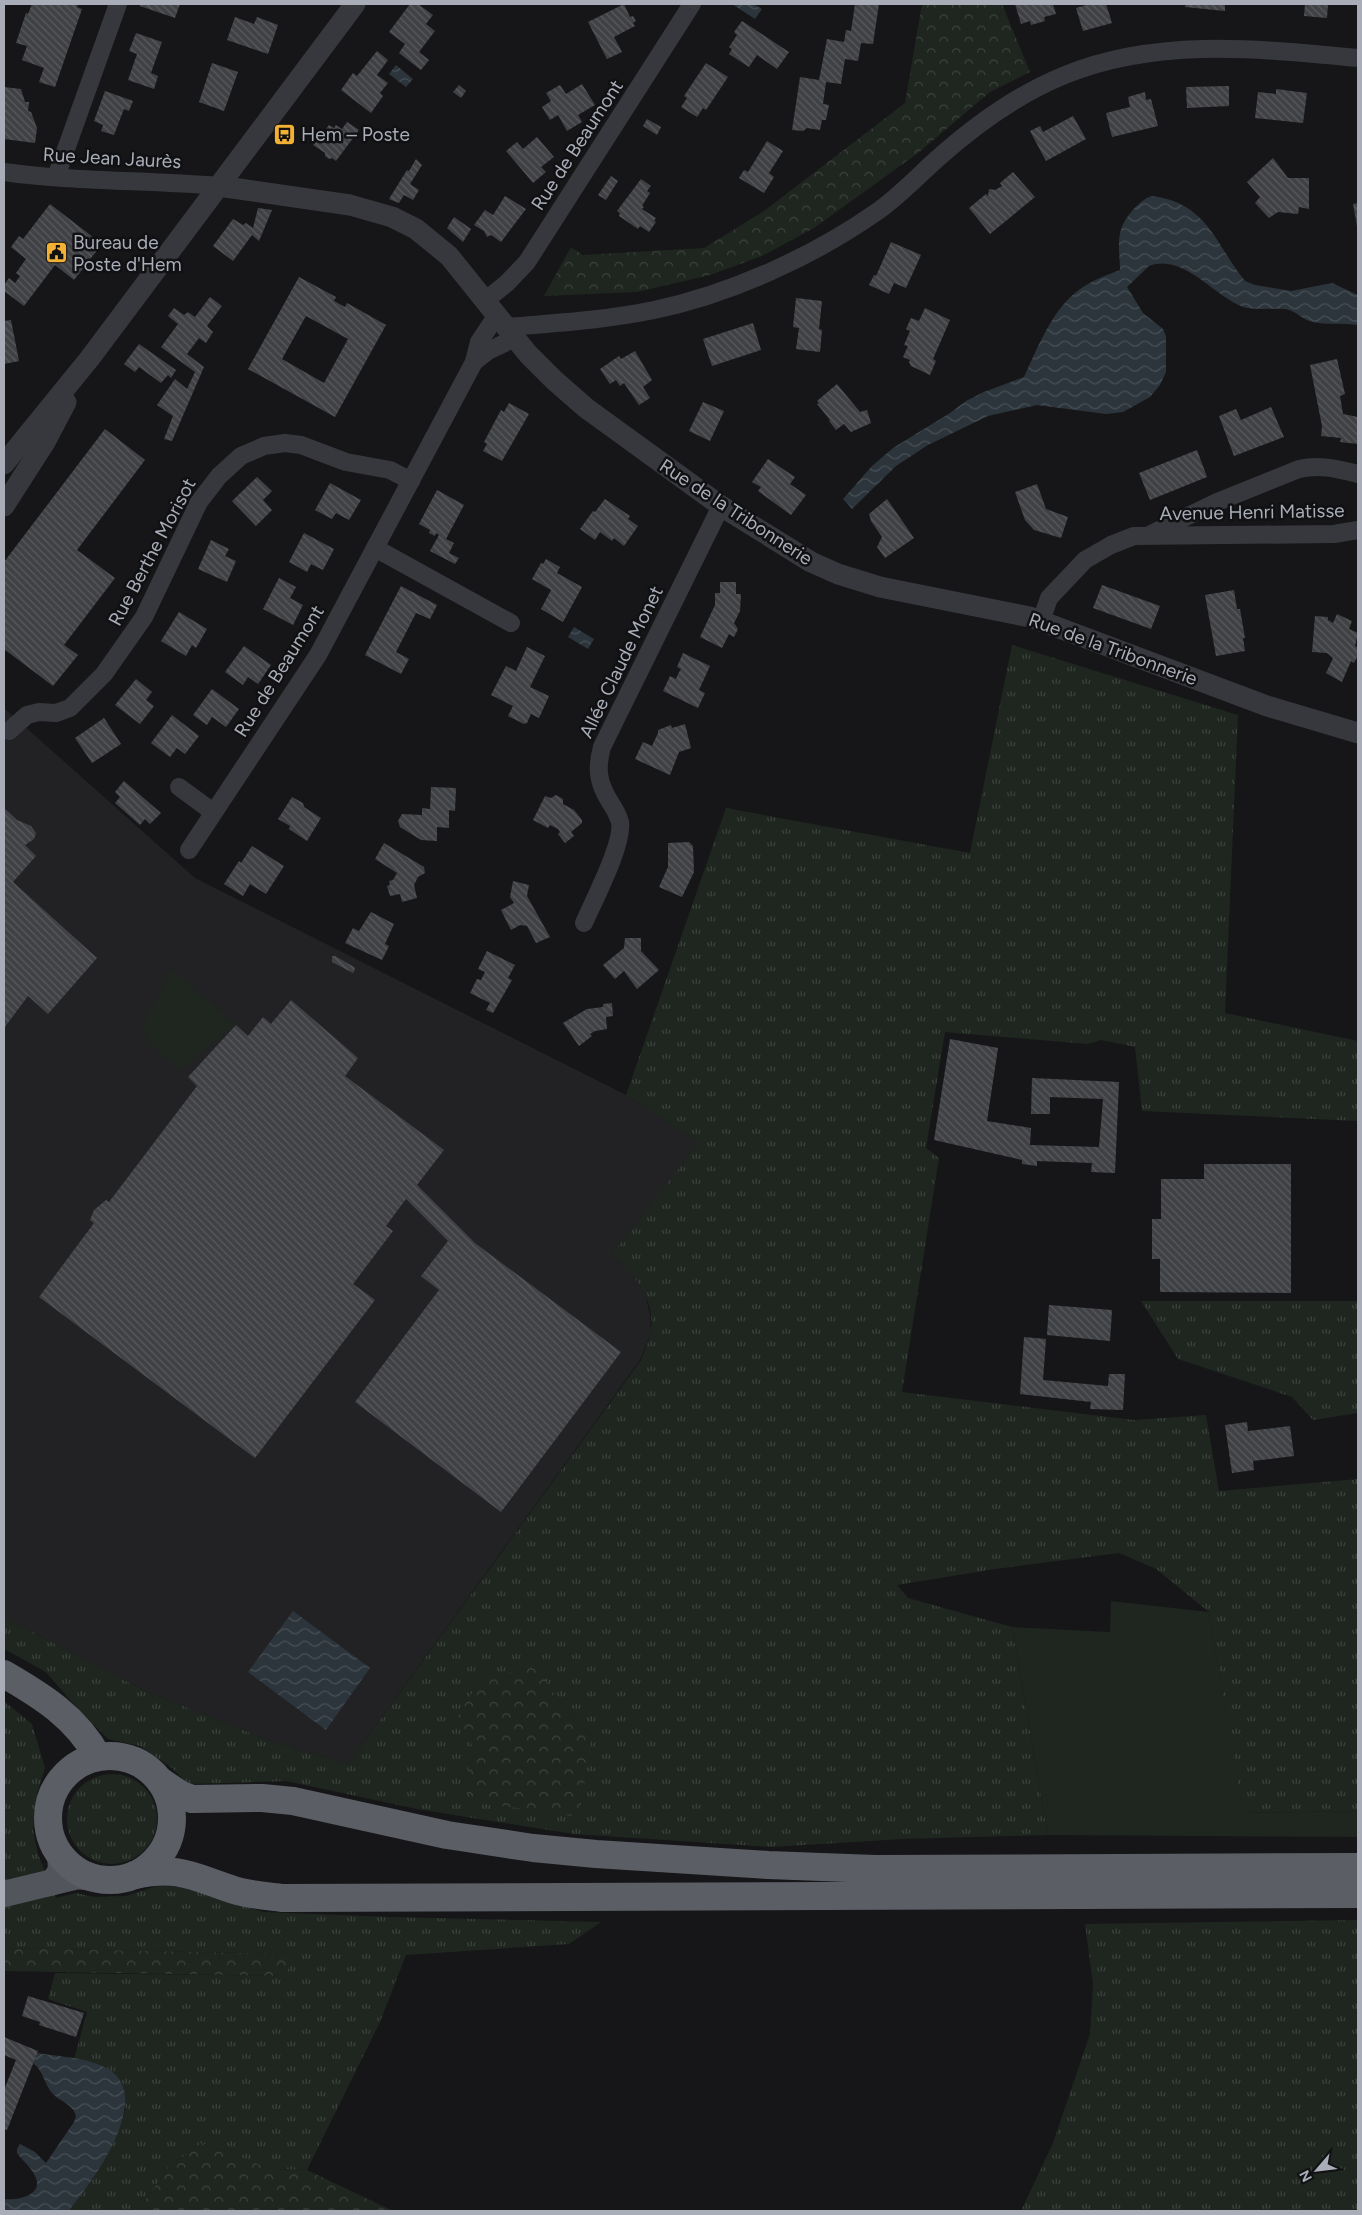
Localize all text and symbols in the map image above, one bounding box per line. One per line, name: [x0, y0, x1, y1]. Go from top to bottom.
street label: Rue de Beaumont: [526, 75, 628, 215]
bus stop icon: Hem – Poste: [273, 122, 297, 146]
place label: Hem – Poste: [301, 123, 410, 146]
street label: Rue Jean Jaurès: [42, 143, 182, 173]
place label: Bureau de Poste d'Hem: [73, 231, 182, 276]
public building icon: Bureau de Poste d'Hem: [45, 241, 69, 265]
street label: Rue de la Tribonnerie: [655, 454, 817, 570]
street label: Rue Berthe Morisot: [103, 474, 201, 630]
street label: Avenue Henri Matisse: [1159, 499, 1345, 525]
street label: Allée Claude Monet: [574, 582, 668, 742]
street label: Rue de Beaumont: [229, 601, 329, 741]
street label: Rue de la Tribonnerie: [1026, 608, 1200, 690]
north arrow: [1292, 2145, 1342, 2195]
text: N: [1296, 2167, 1316, 2185]

